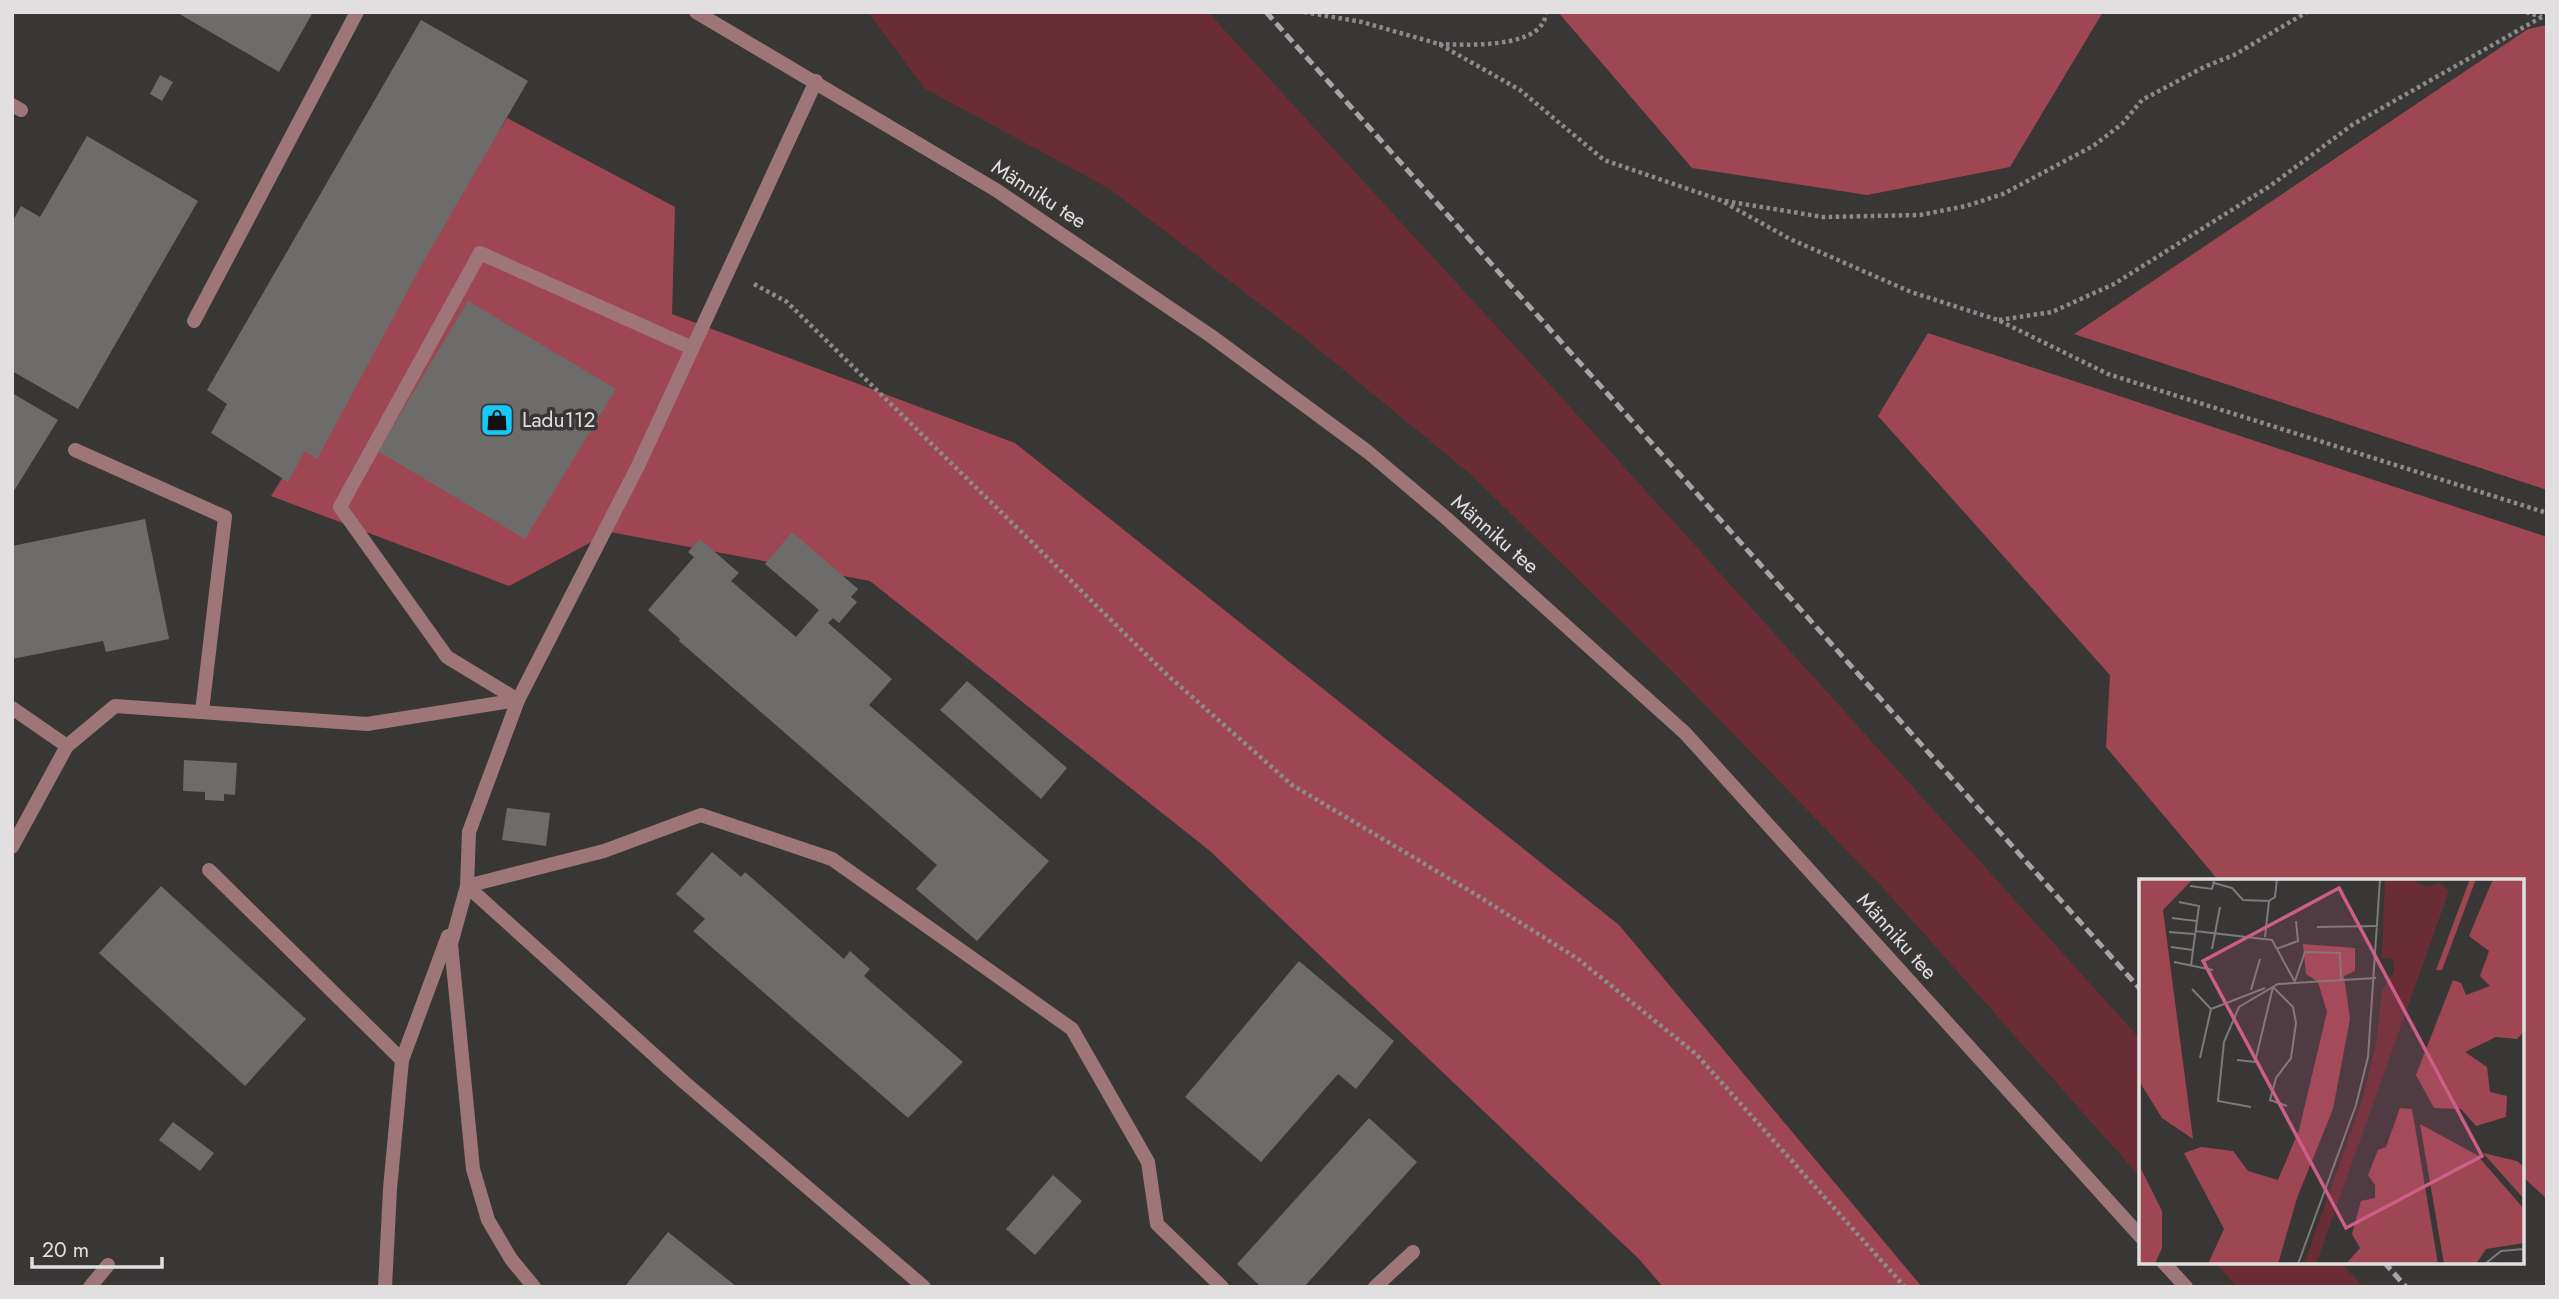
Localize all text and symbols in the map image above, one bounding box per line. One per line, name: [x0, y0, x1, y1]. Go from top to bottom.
street label: Männiku tee: [986, 152, 1092, 236]
shop icon: Ladu112: [478, 401, 516, 439]
place label: Ladu112: [522, 405, 595, 435]
street label: Männiku tee: [1445, 487, 1546, 581]
inset map: [2139, 879, 2524, 1264]
street label: Männiku tee: [1850, 886, 1944, 986]
scale bar: [32, 1226, 161, 1270]
text: 20 m: [42, 1235, 89, 1265]

